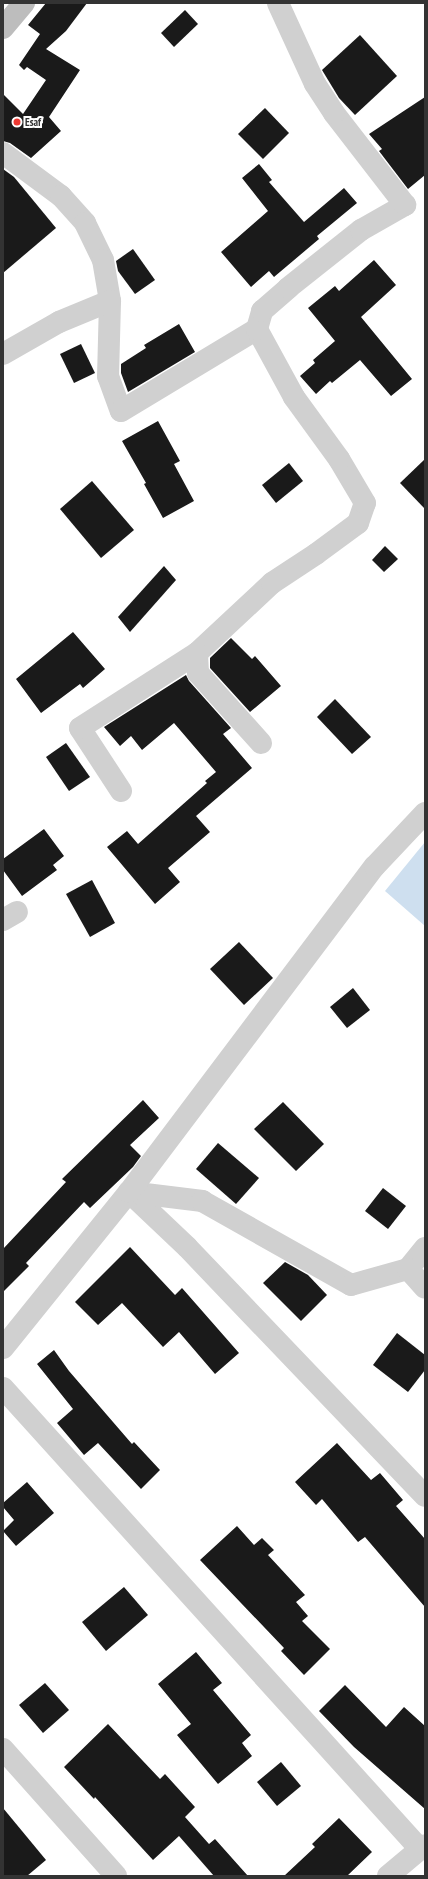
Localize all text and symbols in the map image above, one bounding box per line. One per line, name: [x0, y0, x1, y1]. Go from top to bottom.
place label: Esaf: [25, 115, 41, 129]
marker: Esaf: [12, 117, 22, 127]

